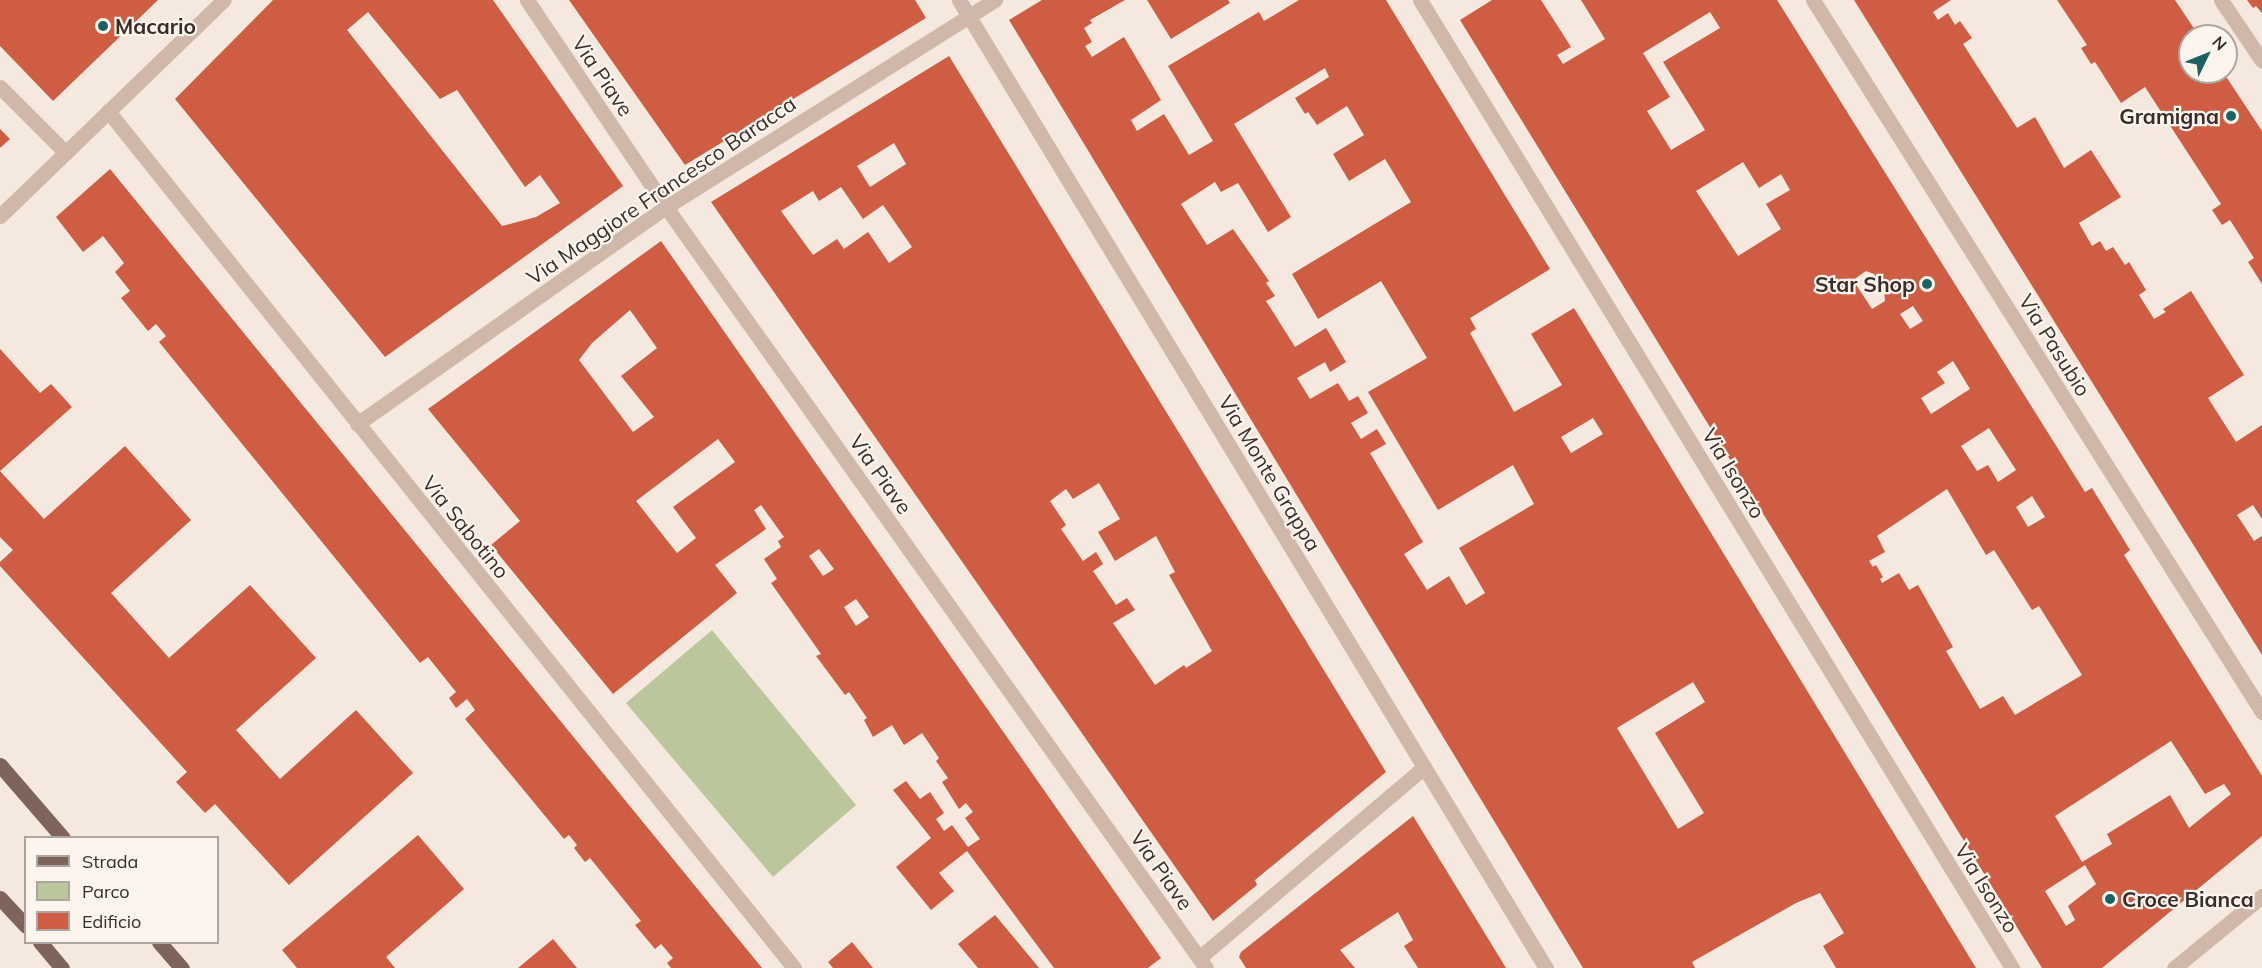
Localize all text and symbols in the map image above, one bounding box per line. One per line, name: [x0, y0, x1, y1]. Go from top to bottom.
place label: Macario: [115, 13, 196, 39]
marker: Macario: [96, 19, 110, 33]
north arrow: [2178, 24, 2238, 84]
street label: Via Piave: [567, 31, 639, 121]
text: N: [2208, 32, 2231, 54]
street label: Via Maggiore Francesco Baracca: [522, 90, 800, 290]
place label: Gramigna: [2119, 103, 2219, 129]
marker: Gramigna: [2224, 109, 2238, 123]
place label: Star Shop: [1815, 271, 1915, 297]
marker: Star Shop: [1920, 277, 1934, 291]
street label: Via Pasubio: [2014, 289, 2096, 401]
street label: Via Monte Grappa: [1213, 390, 1327, 556]
street label: Via Isonzo: [1697, 423, 1771, 523]
street label: Via Piave: [844, 429, 918, 519]
street label: Via Sabotino: [417, 471, 515, 583]
street label: Via Piave: [1125, 825, 1199, 915]
legend: [24, 836, 219, 944]
street label: Via Isonzo: [1950, 839, 2024, 937]
text: Strada: [82, 850, 138, 873]
text: Parco: [82, 880, 130, 903]
place label: Croce Bianca: [2122, 886, 2254, 912]
marker: Croce Bianca: [2103, 892, 2117, 906]
text: Edificio: [82, 910, 141, 933]

